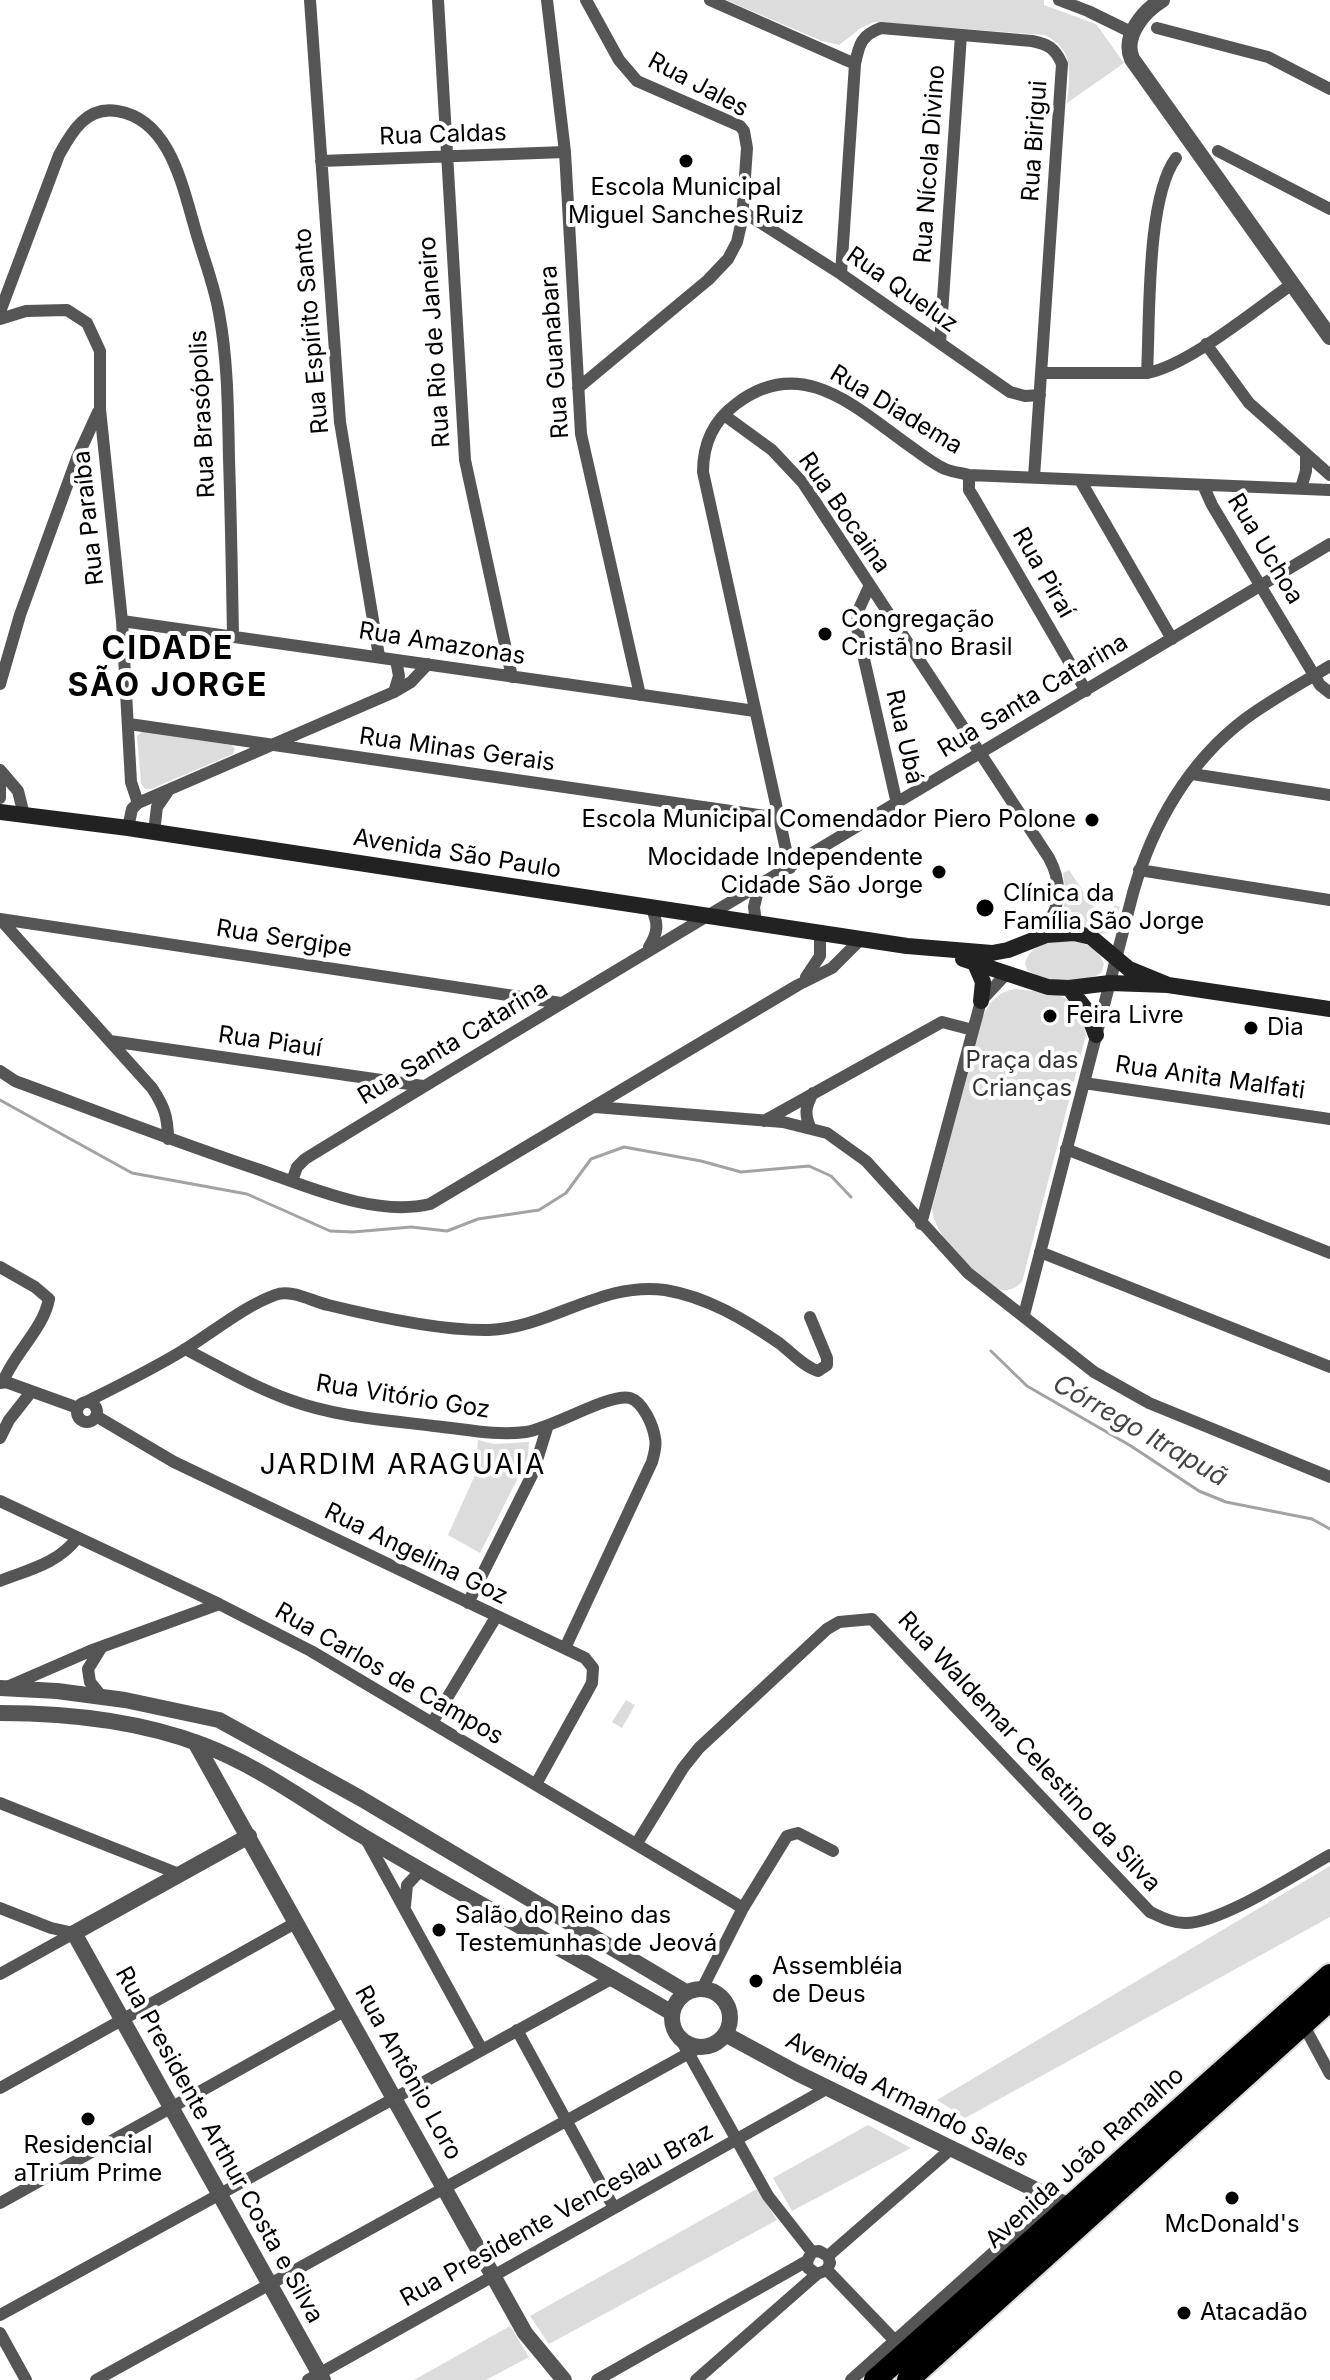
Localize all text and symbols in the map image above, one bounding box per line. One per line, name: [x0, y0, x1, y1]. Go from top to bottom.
street label: Rua Jales: [643, 47, 753, 123]
street label: Rua Nícola Divino: [909, 64, 951, 264]
street label: Rua Birigui: [1016, 79, 1054, 203]
street label: Rua Caldas: [379, 118, 507, 152]
marker: Escola Municipal Miguel Sanches Ruiz: [677, 152, 695, 170]
place label: Escola Municipal Miguel Sanches Ruiz: [568, 174, 804, 230]
street label: Rua Espírito Santo: [289, 227, 335, 435]
street label: Rua Rio de Janeiro: [413, 235, 457, 449]
street label: Rua Queluz: [841, 241, 963, 339]
street label: Rua Guanabara: [535, 264, 575, 440]
street label: Rua Brasópolis: [184, 329, 222, 499]
street label: Rua Diadema: [824, 359, 968, 461]
street label: Rua Bocaina: [792, 447, 896, 579]
street label: Rua Paraíba: [68, 449, 110, 587]
street label: Rua Uchoa: [1221, 489, 1309, 609]
street label: Rua Piraí: [1006, 523, 1080, 623]
place label: Congregação Cristã no Brasil: [841, 606, 1012, 662]
street label: Rua Amazonas: [357, 617, 527, 671]
marker: Congregação Cristã no Brasil: [816, 625, 834, 643]
street label: Rua Santa Catarina: [933, 628, 1133, 764]
district label: CIDADE SÃO JORGE: [67, 630, 269, 705]
street label: Rua Ubá: [879, 687, 929, 787]
street label: Rua Minas Gerais: [357, 722, 557, 778]
place label: Escola Municipal Comendador Piero Polone: [581, 806, 1076, 834]
marker: Escola Municipal Comendador Piero Polone: [1083, 811, 1101, 829]
street label: Avenida São Paulo: [351, 823, 563, 885]
place label: Mocidade Independente Cidade São Jorge: [647, 844, 923, 900]
marker: Mocidade Independente Cidade São Jorge: [930, 863, 948, 881]
place label: Clínica da Família São Jorge: [1003, 880, 1204, 936]
marker: Clínica da Família São Jorge: [974, 897, 996, 919]
street label: Rua Sergipe: [214, 914, 354, 964]
street label: Rua Santa Catarina: [353, 975, 553, 1111]
place label: Feira Livre: [1066, 1002, 1184, 1030]
marker: Feira Livre: [1041, 1007, 1059, 1025]
place label: Dia: [1267, 1014, 1304, 1042]
marker: Dia: [1242, 1019, 1260, 1037]
street label: Rua Piauí: [216, 1020, 324, 1064]
park label: Praça das Crianças: [966, 1047, 1078, 1103]
street label: Rua Anita Malfati: [1113, 1050, 1307, 1106]
water label: Córrego Itrapuã: [1047, 1368, 1233, 1494]
street label: Rua Vitório Goz: [314, 1369, 492, 1425]
district label: JARDIM ARAGUAIA: [260, 1449, 546, 1483]
street label: Rua Angelina Goz: [320, 1497, 512, 1611]
street label: Rua Carlos de Campos: [270, 1597, 508, 1751]
street label: Rua Waldemar Celestino da Silva: [891, 1606, 1167, 1898]
place label: Salão do Reino das Testemunhas de Jeová: [455, 1902, 717, 1958]
marker: Salão do Reino das Testemunhas de Jeová: [430, 1921, 448, 1939]
place label: Assembléia de Deus: [772, 1953, 903, 2009]
street label: Rua Presidente Arthur Costa e Silva: [109, 1962, 329, 2328]
marker: Assembléia de Deus: [747, 1972, 765, 1990]
street label: Rua Antônio Loro: [348, 1981, 468, 2165]
street label: Avenida Armando Sales: [781, 2026, 1033, 2174]
street label: Avenida João Ramalho: [980, 2061, 1190, 2255]
marker: Residencial aTrium Prime: [79, 2110, 97, 2128]
street label: Rua Presidente Venceslau Braz: [396, 2117, 718, 2313]
place label: Residencial aTrium Prime: [14, 2132, 162, 2188]
marker: McDonald's: [1223, 2189, 1241, 2207]
place label: McDonald's: [1164, 2211, 1300, 2239]
place label: Atacadão: [1200, 2299, 1308, 2327]
marker: Atacadão: [1175, 2304, 1193, 2322]

